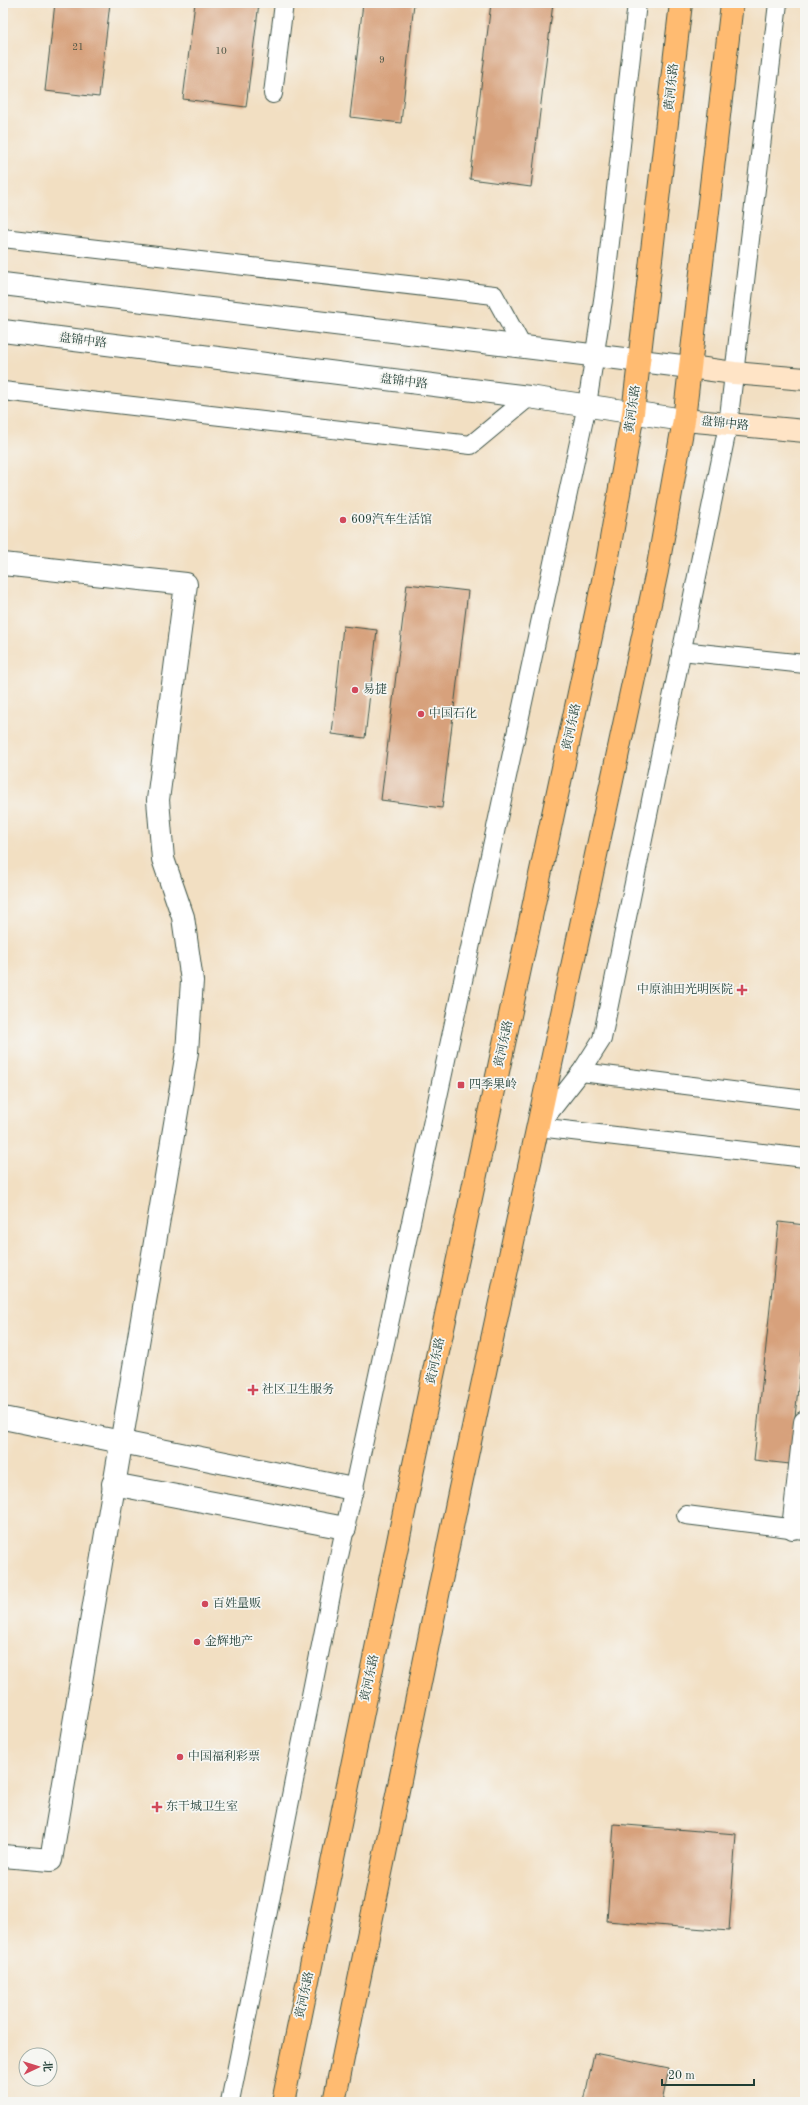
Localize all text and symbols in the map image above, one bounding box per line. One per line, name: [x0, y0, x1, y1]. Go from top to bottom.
house number: 21: [72, 42, 84, 52]
house number: 10: [215, 46, 227, 56]
house number: 9: [379, 55, 385, 65]
street label: 黄河东路: [662, 62, 680, 112]
street label: 盘锦中路: [58, 330, 108, 350]
street label: 盘锦中路: [379, 371, 429, 391]
street label: 黄河东路: [622, 384, 642, 434]
street label: 盘锦中路: [700, 414, 750, 432]
place label: 609汽车生活馆: [351, 512, 432, 526]
marker: 609汽车生活馆: [338, 515, 348, 525]
place label: 易捷: [363, 682, 387, 696]
marker: 易捷: [350, 685, 360, 695]
street label: 黄河东路: [559, 702, 583, 752]
place label: 中国石化: [429, 706, 477, 720]
marker: 中国石化: [416, 709, 426, 719]
place label: 中原油田光明医院: [637, 982, 733, 996]
marker: 中原油田光明医院: [736, 984, 748, 996]
street label: 黄河东路: [491, 1019, 515, 1069]
place label: 四季果岭: [469, 1077, 517, 1091]
marker: 四季果岭: [456, 1080, 466, 1090]
street label: 黄河东路: [423, 1336, 447, 1386]
place label: 社区卫生服务: [262, 1382, 334, 1396]
marker: 社区卫生服务: [247, 1384, 259, 1396]
place label: 百姓量贩: [213, 1596, 261, 1610]
marker: 百姓量贩: [200, 1599, 210, 1609]
place label: 金辉地产: [205, 1634, 253, 1648]
marker: 金辉地产: [192, 1637, 202, 1647]
street label: 黄河东路: [357, 1653, 381, 1703]
place label: 中国福利彩票: [188, 1749, 260, 1763]
marker: 中国福利彩票: [175, 1752, 185, 1762]
place label: 东干城卫生室: [166, 1799, 238, 1813]
marker: 东干城卫生室: [151, 1801, 163, 1813]
street label: 黄河东路: [292, 1970, 316, 2020]
north arrow: [18, 2047, 58, 2087]
text: 北: [41, 2060, 53, 2072]
scale bar: [662, 2061, 754, 2087]
text: 20 m: [668, 2070, 695, 2082]

